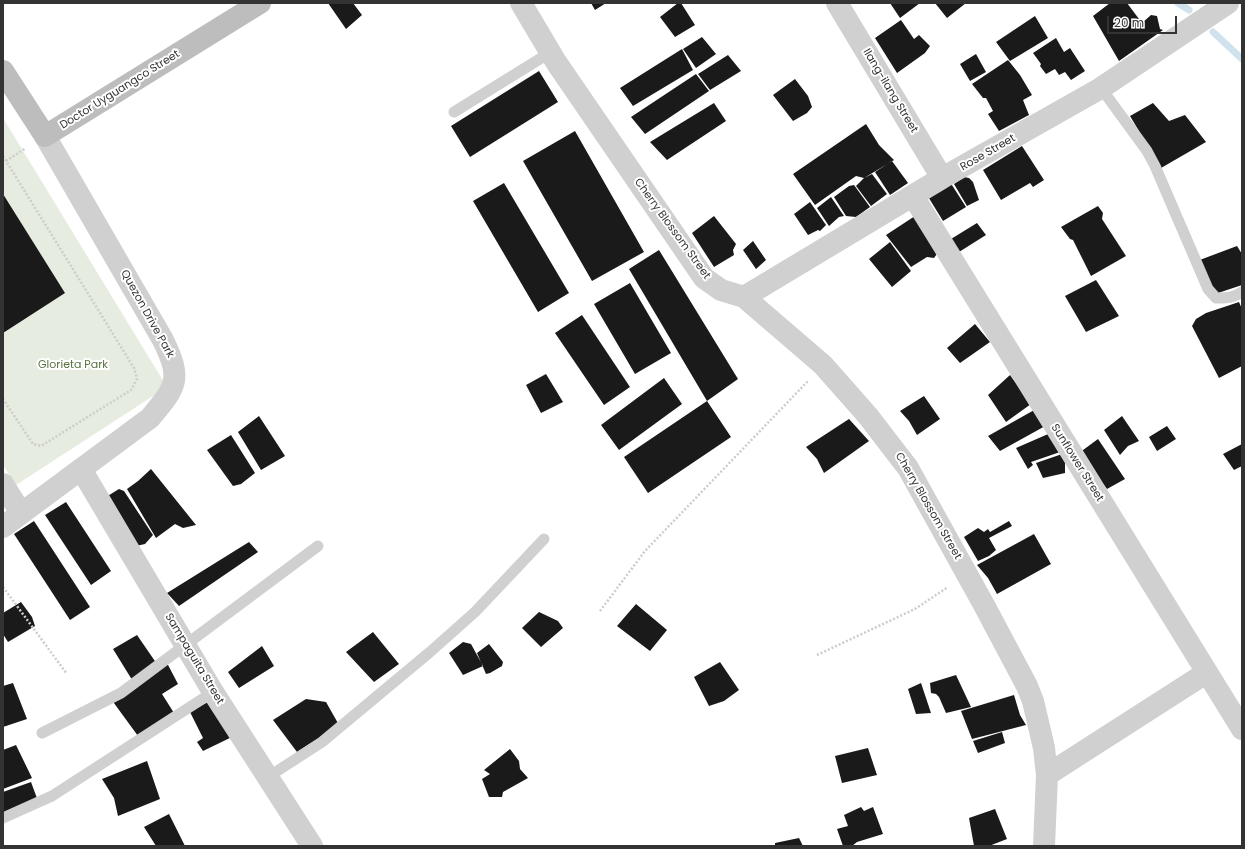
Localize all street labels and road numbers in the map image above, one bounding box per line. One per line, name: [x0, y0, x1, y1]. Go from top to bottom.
street label: Ilang-ilang Street: [860, 47, 920, 135]
street label: Doctor Uyguangco Street: [58, 48, 182, 132]
street label: Rose Street: [958, 132, 1018, 174]
street label: Cherry Blossom Street: [631, 176, 713, 282]
street label: Quezon Drive Park: [117, 268, 177, 360]
street label: Sunflower Street: [1048, 422, 1106, 504]
street label: Cherry Blossom Street: [892, 450, 964, 562]
street label: Sampaguita Street: [162, 611, 226, 707]

